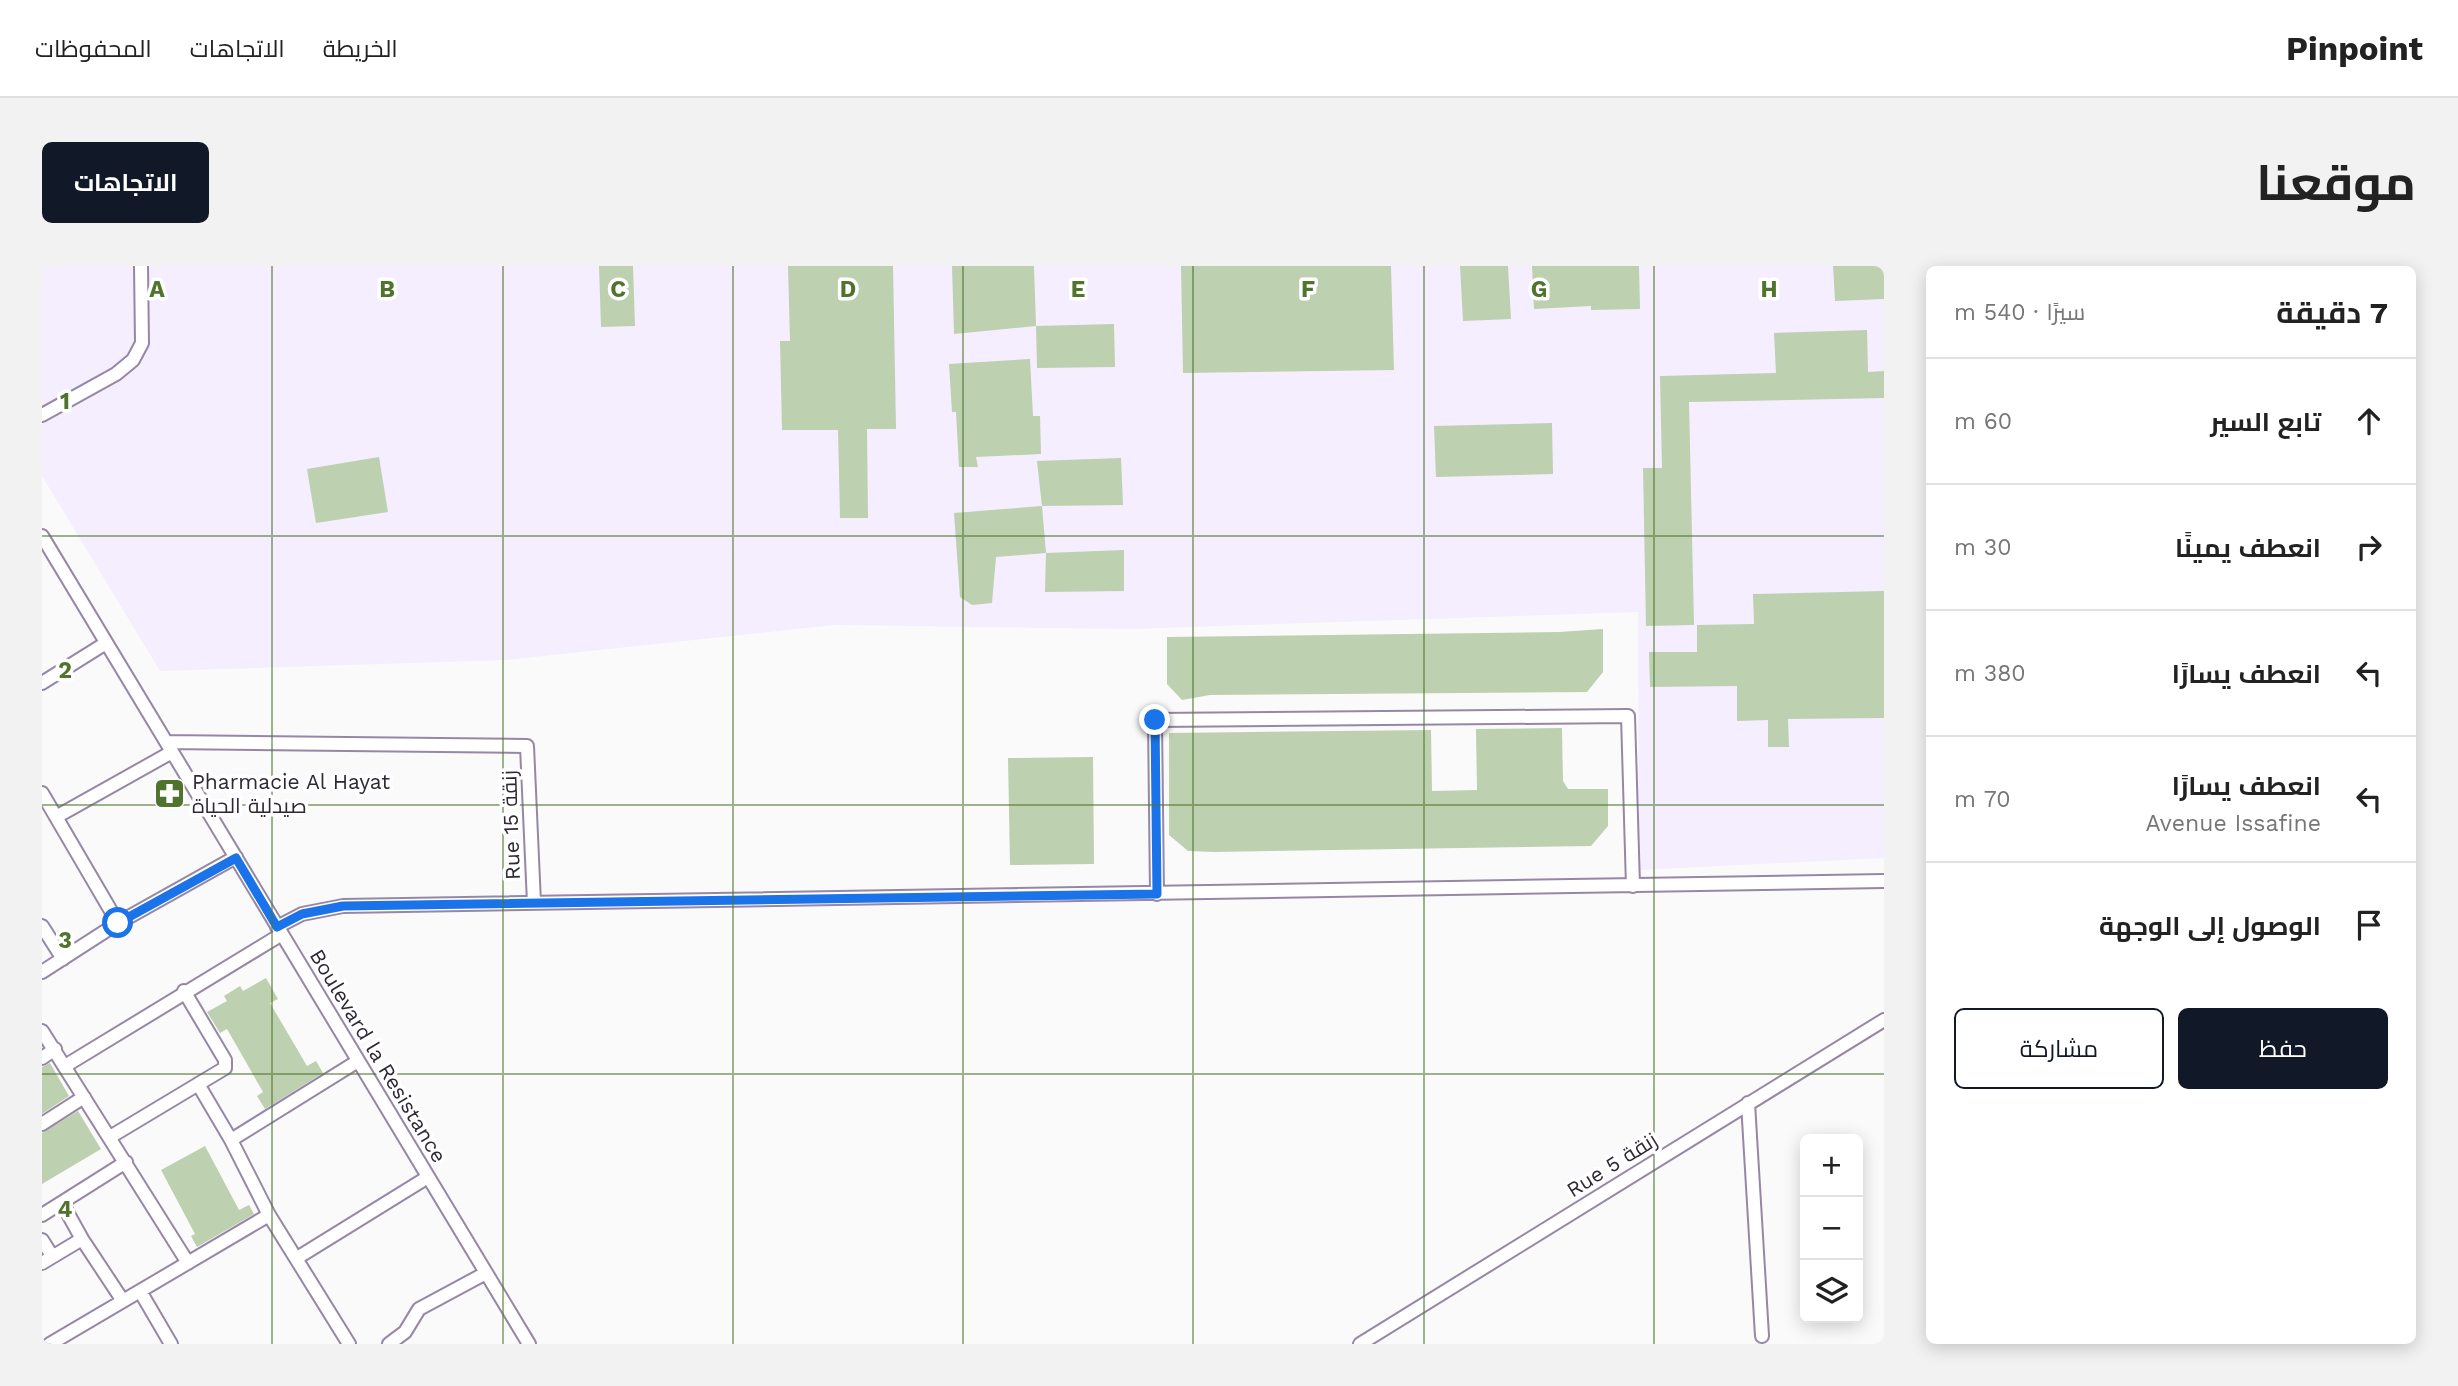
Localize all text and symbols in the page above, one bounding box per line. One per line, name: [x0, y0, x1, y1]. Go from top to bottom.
text: Pinpoint: [2286, 29, 2423, 68]
text: المحفوظات: [35, 35, 152, 63]
text: الاتجاهات: [190, 35, 285, 63]
text: الخريطة: [323, 35, 398, 63]
button: الاتجاهات: [42, 142, 209, 223]
text: موقعنا: [2256, 154, 2416, 212]
text: A: [149, 276, 165, 303]
text: B: [379, 276, 395, 303]
text: C: [610, 276, 626, 303]
text: D: [840, 276, 856, 303]
text: E: [1071, 276, 1085, 303]
text: F: [1301, 276, 1315, 303]
text: G: [1531, 276, 1547, 303]
text: H: [1760, 276, 1778, 303]
text: 7 دقيقة: [2276, 295, 2388, 330]
text: سيرًا · 540 m: [1954, 299, 2085, 326]
text: 1: [60, 388, 70, 415]
icon: ahead: [2350, 402, 2388, 440]
text: تابع السير: [2210, 407, 2321, 437]
text: 60 m: [1954, 408, 2012, 435]
icon: right: [2350, 528, 2388, 566]
text: انعطف يمينًا: [2175, 533, 2321, 563]
text: 30 m: [1954, 534, 2011, 561]
icon: left: [2350, 654, 2388, 692]
text: 2: [58, 657, 72, 684]
text: انعطف يسارًا: [2172, 659, 2321, 689]
text: 380 m: [1954, 660, 2026, 687]
route end: [1139, 704, 1170, 735]
place label: Pharmacie Al Hayat صيدلية الحياة: [192, 769, 390, 818]
street label: Rue 15 زنقة: [496, 770, 525, 880]
text: انعطف يسارًا: [2172, 771, 2321, 801]
pharmacy icon: Pharmacie Al Hayat صيدلية الحياة: [152, 777, 186, 811]
icon: left: [2350, 780, 2388, 818]
text: 70 m: [1954, 786, 2011, 813]
text: Avenue Issafine: [2145, 810, 2321, 837]
icon: arrive: [2350, 906, 2388, 944]
route start: [102, 907, 133, 938]
text: الوصول إلى الوجهة: [2099, 911, 2321, 941]
text: 3: [58, 927, 72, 954]
street label: Boulevard la Resistance: [305, 944, 452, 1167]
button: مشاركة: [1954, 1008, 2164, 1089]
button: حفظ: [2178, 1008, 2388, 1089]
street label: Rue 5 زنقة: [1562, 1127, 1662, 1202]
map controls: [1800, 1134, 1863, 1323]
button: +: [1800, 1134, 1863, 1197]
text: 4: [58, 1196, 73, 1223]
button: −: [1800, 1197, 1863, 1260]
button: layers: [1800, 1260, 1863, 1323]

